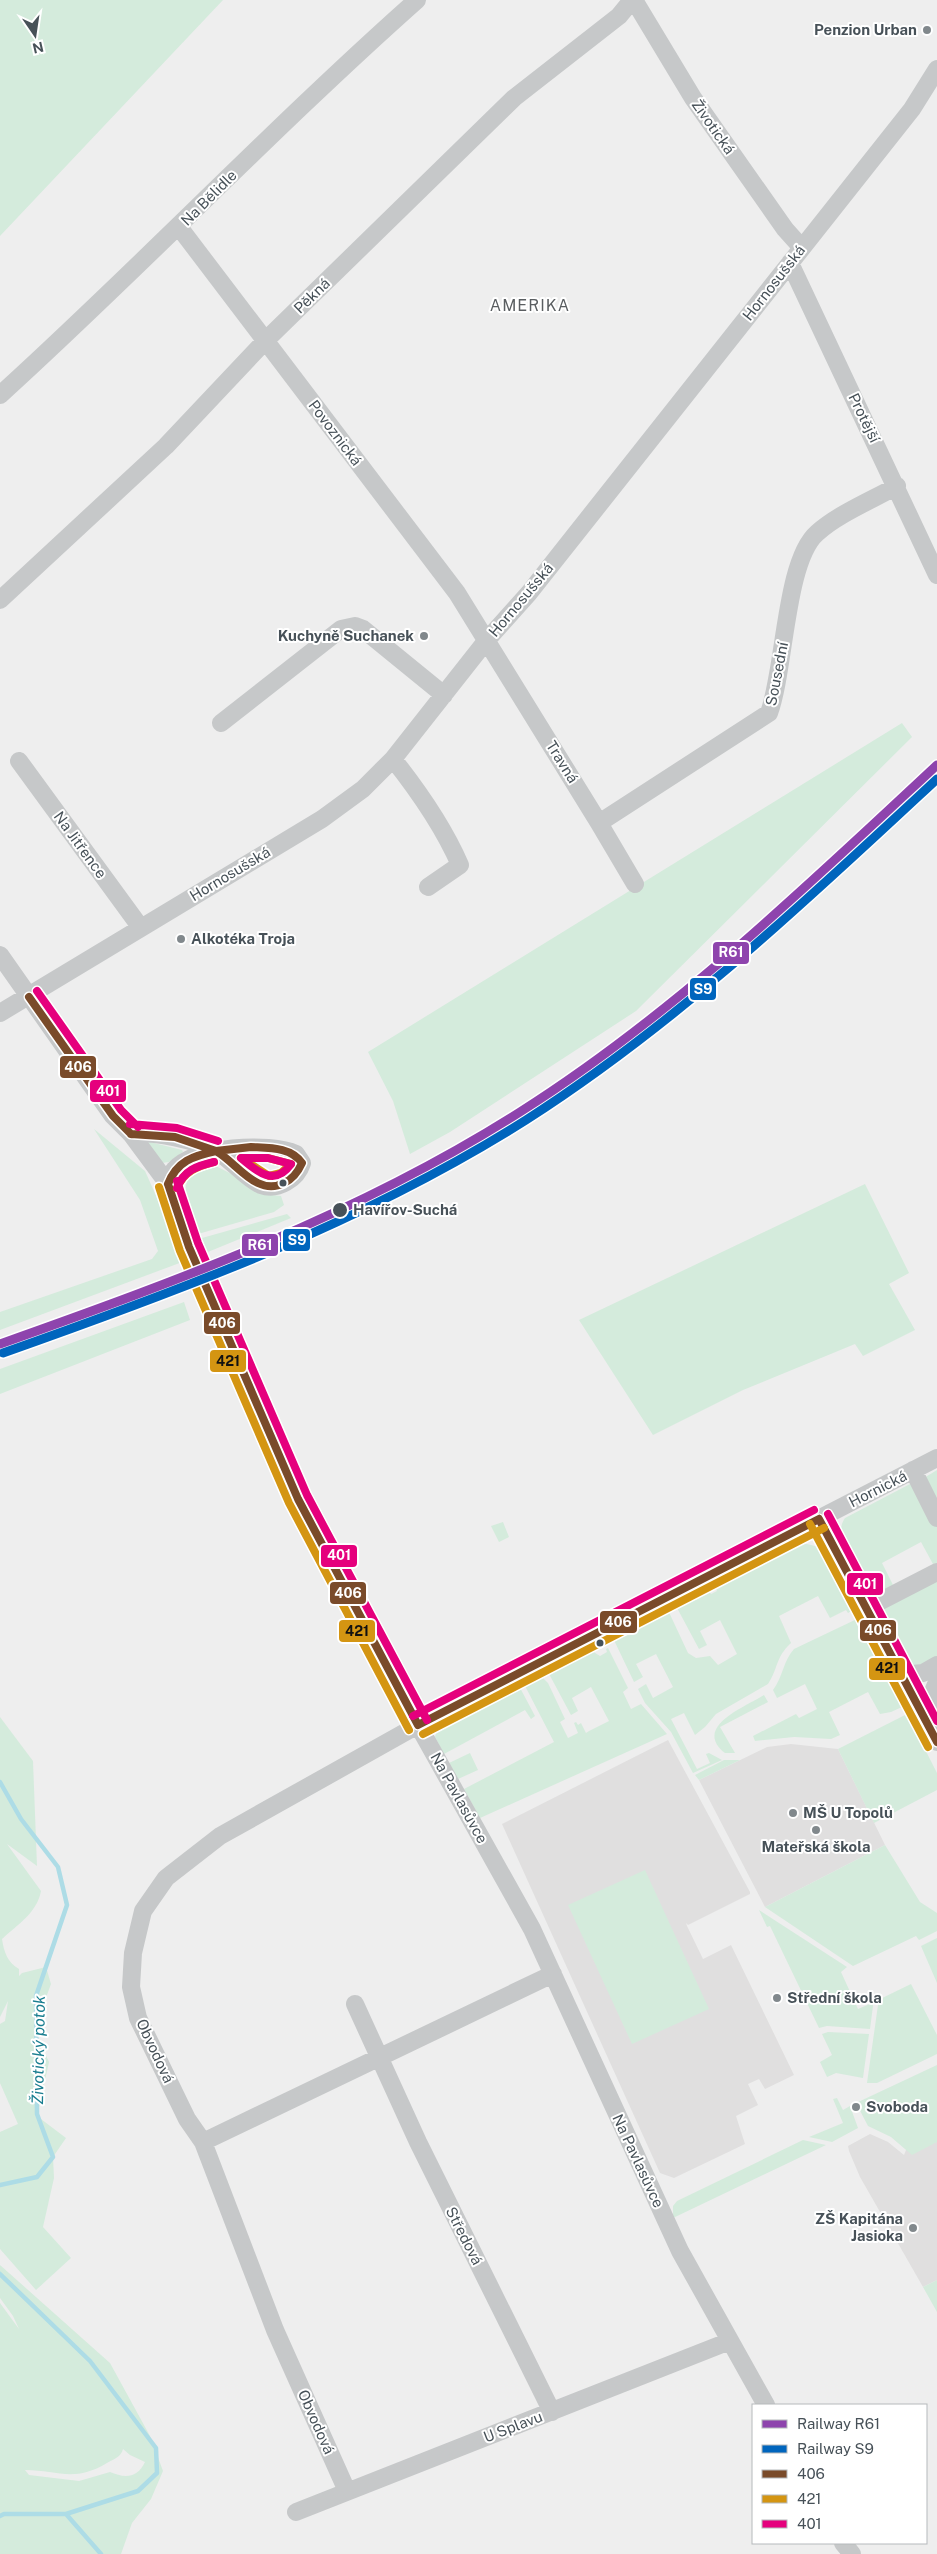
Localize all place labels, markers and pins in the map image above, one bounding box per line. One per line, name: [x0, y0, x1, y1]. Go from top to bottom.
place label: Penzion Urban: [814, 21, 917, 38]
marker: Penzion Urban: [921, 24, 933, 36]
place label: Kuchyně Suchanek: [278, 627, 414, 644]
marker: Kuchyně Suchanek: [418, 630, 430, 642]
place label: Alkotéka Troja: [191, 930, 295, 947]
marker: Alkotéka Troja: [175, 933, 187, 945]
unlabelled marker: [278, 1178, 288, 1188]
marker: Havířov-Suchá: [331, 1201, 349, 1219]
place label: Havířov-Suchá: [353, 1201, 457, 1218]
unlabelled marker: [595, 1638, 605, 1648]
place label: MŠ U Topolů: [803, 1804, 893, 1821]
marker: MŠ U Topolů: [787, 1807, 799, 1819]
marker: Mateřská škola: [810, 1824, 822, 1836]
place label: Mateřská škola: [761, 1838, 871, 1855]
place label: Střední škola: [787, 1989, 882, 2006]
marker: Střední škola: [771, 1992, 783, 2004]
place label: Svoboda: [866, 2098, 928, 2115]
marker: Svoboda: [850, 2101, 862, 2113]
place label: ZŠ Kapitána Jasioka: [815, 2210, 903, 2244]
marker: ZŠ Kapitána Jasioka: [907, 2222, 919, 2234]

